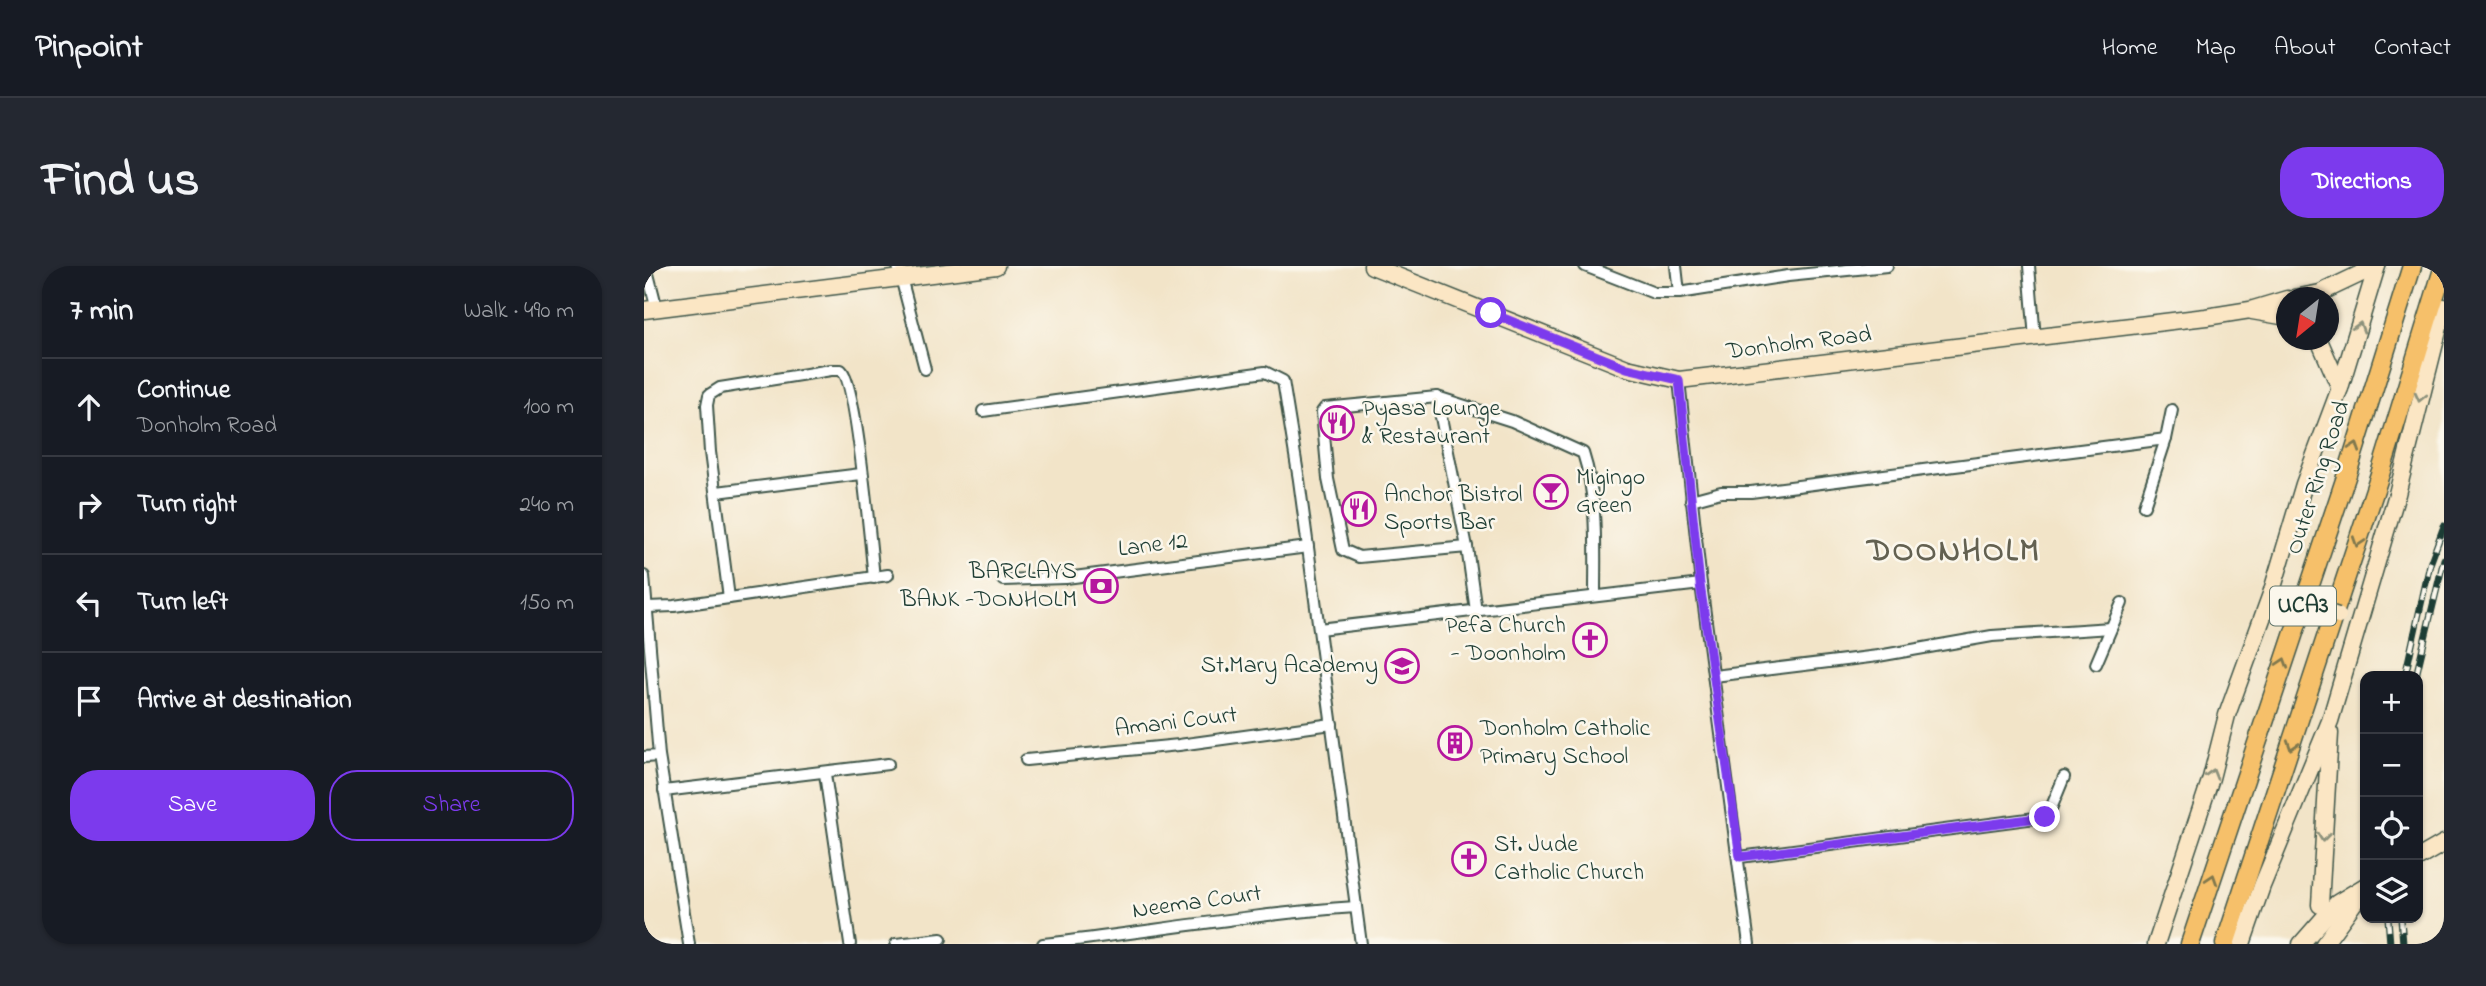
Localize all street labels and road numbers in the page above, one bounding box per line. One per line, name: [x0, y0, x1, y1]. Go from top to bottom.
street label: Donholm Road: [1723, 318, 1874, 370]
street label: Outer Ring Road: [2278, 396, 2361, 560]
street label: Lane 12: [1116, 524, 1190, 568]
road number: UCA3: [2270, 586, 2336, 626]
street label: Amani Court: [1113, 698, 1239, 748]
street label: Neema Court: [1130, 877, 1264, 929]

